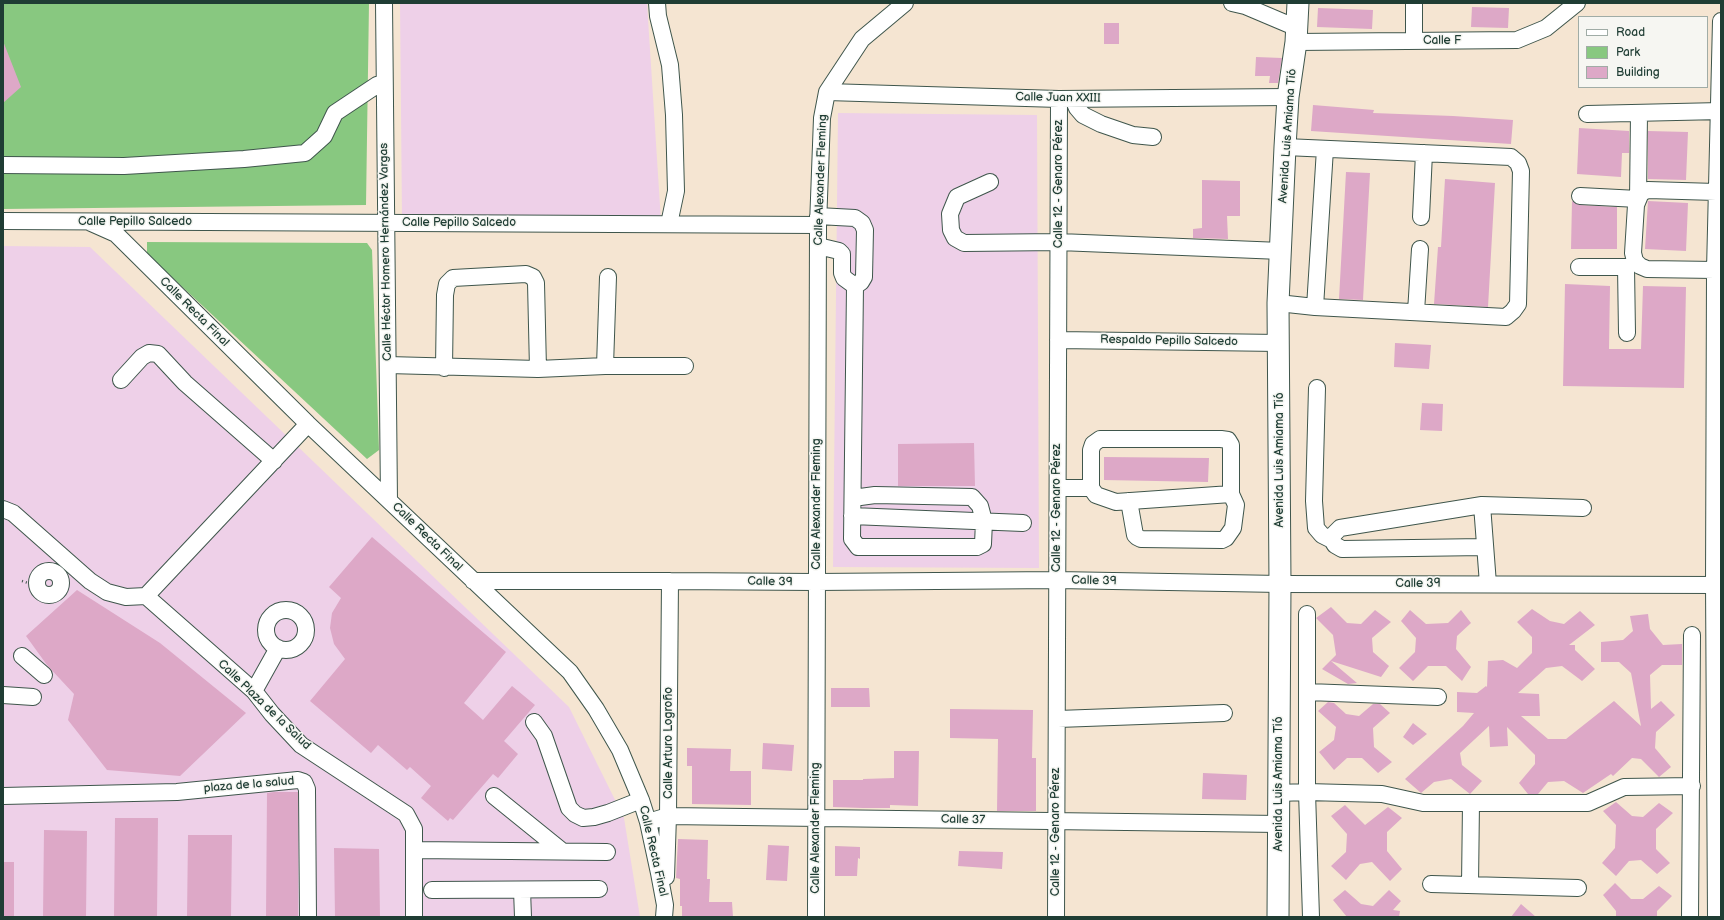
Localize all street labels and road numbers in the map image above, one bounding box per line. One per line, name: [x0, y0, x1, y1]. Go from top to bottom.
street label: Calle F: [1423, 34, 1461, 48]
street label: Avenida Luis Amiama Tió: [1276, 68, 1300, 204]
street label: Calle Juan XXIII: [1015, 90, 1101, 106]
street label: Calle Alexander Fleming: [812, 114, 830, 246]
street label: Calle 12 - Genaro Pérez: [1052, 120, 1066, 248]
street label: Calle Héctor Homero Hernández Vargas: [377, 143, 395, 361]
street label: Calle Pepillo Salcedo: [78, 215, 192, 229]
street label: Calle Pepillo Salcedo: [402, 216, 516, 230]
street label: Calle Recta Final: [156, 274, 232, 350]
street label: Respaldo Pepillo Salcedo: [1100, 333, 1238, 349]
street label: Avenida Luis Amiama Tió: [1273, 392, 1287, 528]
street label: Calle Alexander Fleming: [810, 438, 824, 570]
street label: Calle 12 - Genaro Pérez: [1050, 444, 1064, 572]
street label: Calle Recta Final: [389, 500, 465, 574]
street label: Calle 39: [1071, 573, 1117, 589]
street label: Calle 39: [747, 574, 793, 590]
street label: Calle 39: [1395, 577, 1441, 591]
street label: Calle Plaza de la Salud: [215, 657, 313, 753]
street label: Calle Arturo Logroño: [662, 687, 676, 799]
street label: Avenida Luis Amiama Tió: [1272, 716, 1286, 852]
street label: Calle Alexander Fleming: [809, 762, 823, 894]
street label: Calle 12 - Genaro Pérez: [1049, 768, 1063, 896]
street label: plaza de la salud: [203, 774, 295, 796]
street label: Calle Recta Final: [636, 804, 670, 898]
street label: Calle 37: [941, 812, 985, 828]

